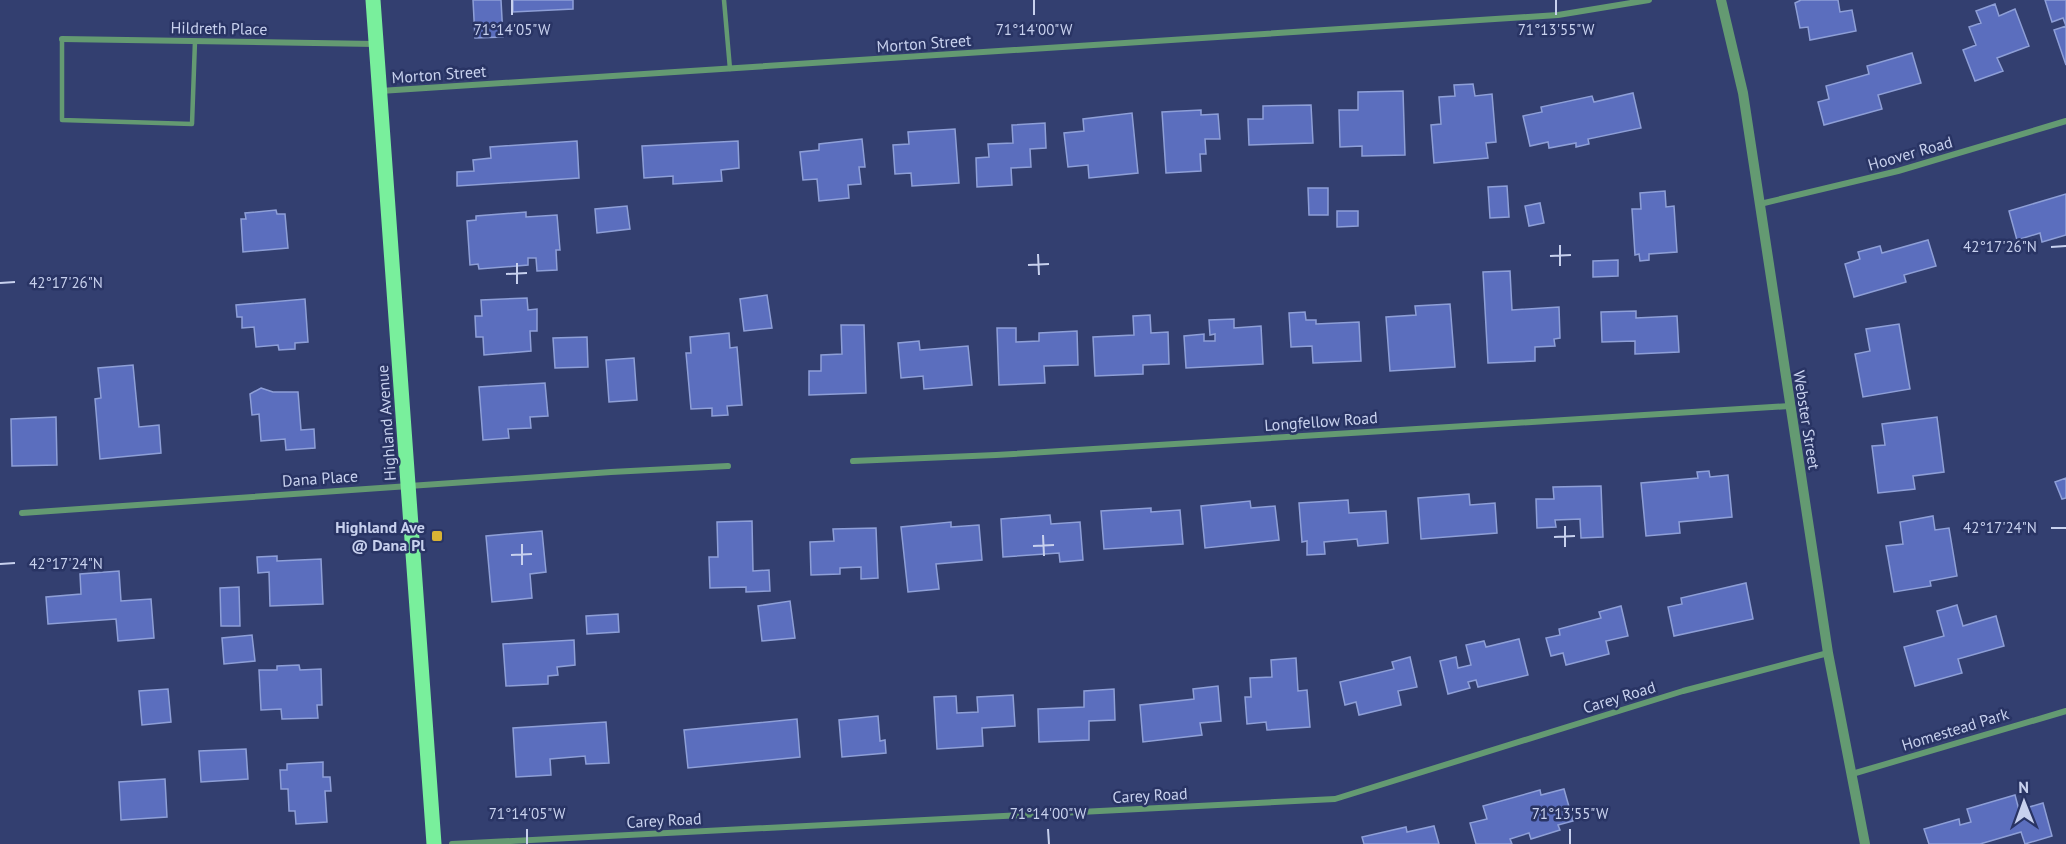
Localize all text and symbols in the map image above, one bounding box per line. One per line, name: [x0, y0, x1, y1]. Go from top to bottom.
street label: Hildreth Place: [170, 17, 268, 39]
text: 71°14'05"W: [474, 20, 551, 39]
text: 71°14'00"W: [996, 20, 1073, 39]
text: 71°13'55"W: [1518, 20, 1595, 39]
street label: Morton Street: [876, 30, 973, 56]
street label: Morton Street: [391, 61, 488, 87]
street label: Hoover Road: [1865, 131, 1955, 175]
text: 42°17'26"N: [1963, 237, 2037, 256]
text: 42°17'26"N: [29, 273, 103, 292]
street label: Highland Avenue: [372, 364, 400, 482]
street label: Webster Street: [1789, 369, 1825, 472]
street label: Longfellow Road: [1264, 407, 1378, 435]
street label: Dana Place: [281, 465, 359, 491]
place label: Highland Ave @ Dana Pl: [335, 517, 425, 555]
text: 42°17'24"N: [1963, 518, 2037, 537]
marker: Highland Ave @ Dana Pl: [430, 529, 444, 543]
text: 42°17'24"N: [29, 554, 103, 573]
street label: Carey Road: [1580, 676, 1658, 718]
street label: Homestead Park: [1899, 703, 2011, 755]
north arrow: [1994, 772, 2054, 832]
text: N: [2018, 777, 2029, 797]
street label: Carey Road: [1112, 783, 1188, 807]
text: 71°14'05"W: [489, 804, 566, 823]
text: 71°14'00"W: [1010, 804, 1087, 823]
text: 71°13'55"W: [1532, 804, 1609, 823]
street label: Carey Road: [626, 808, 702, 832]

